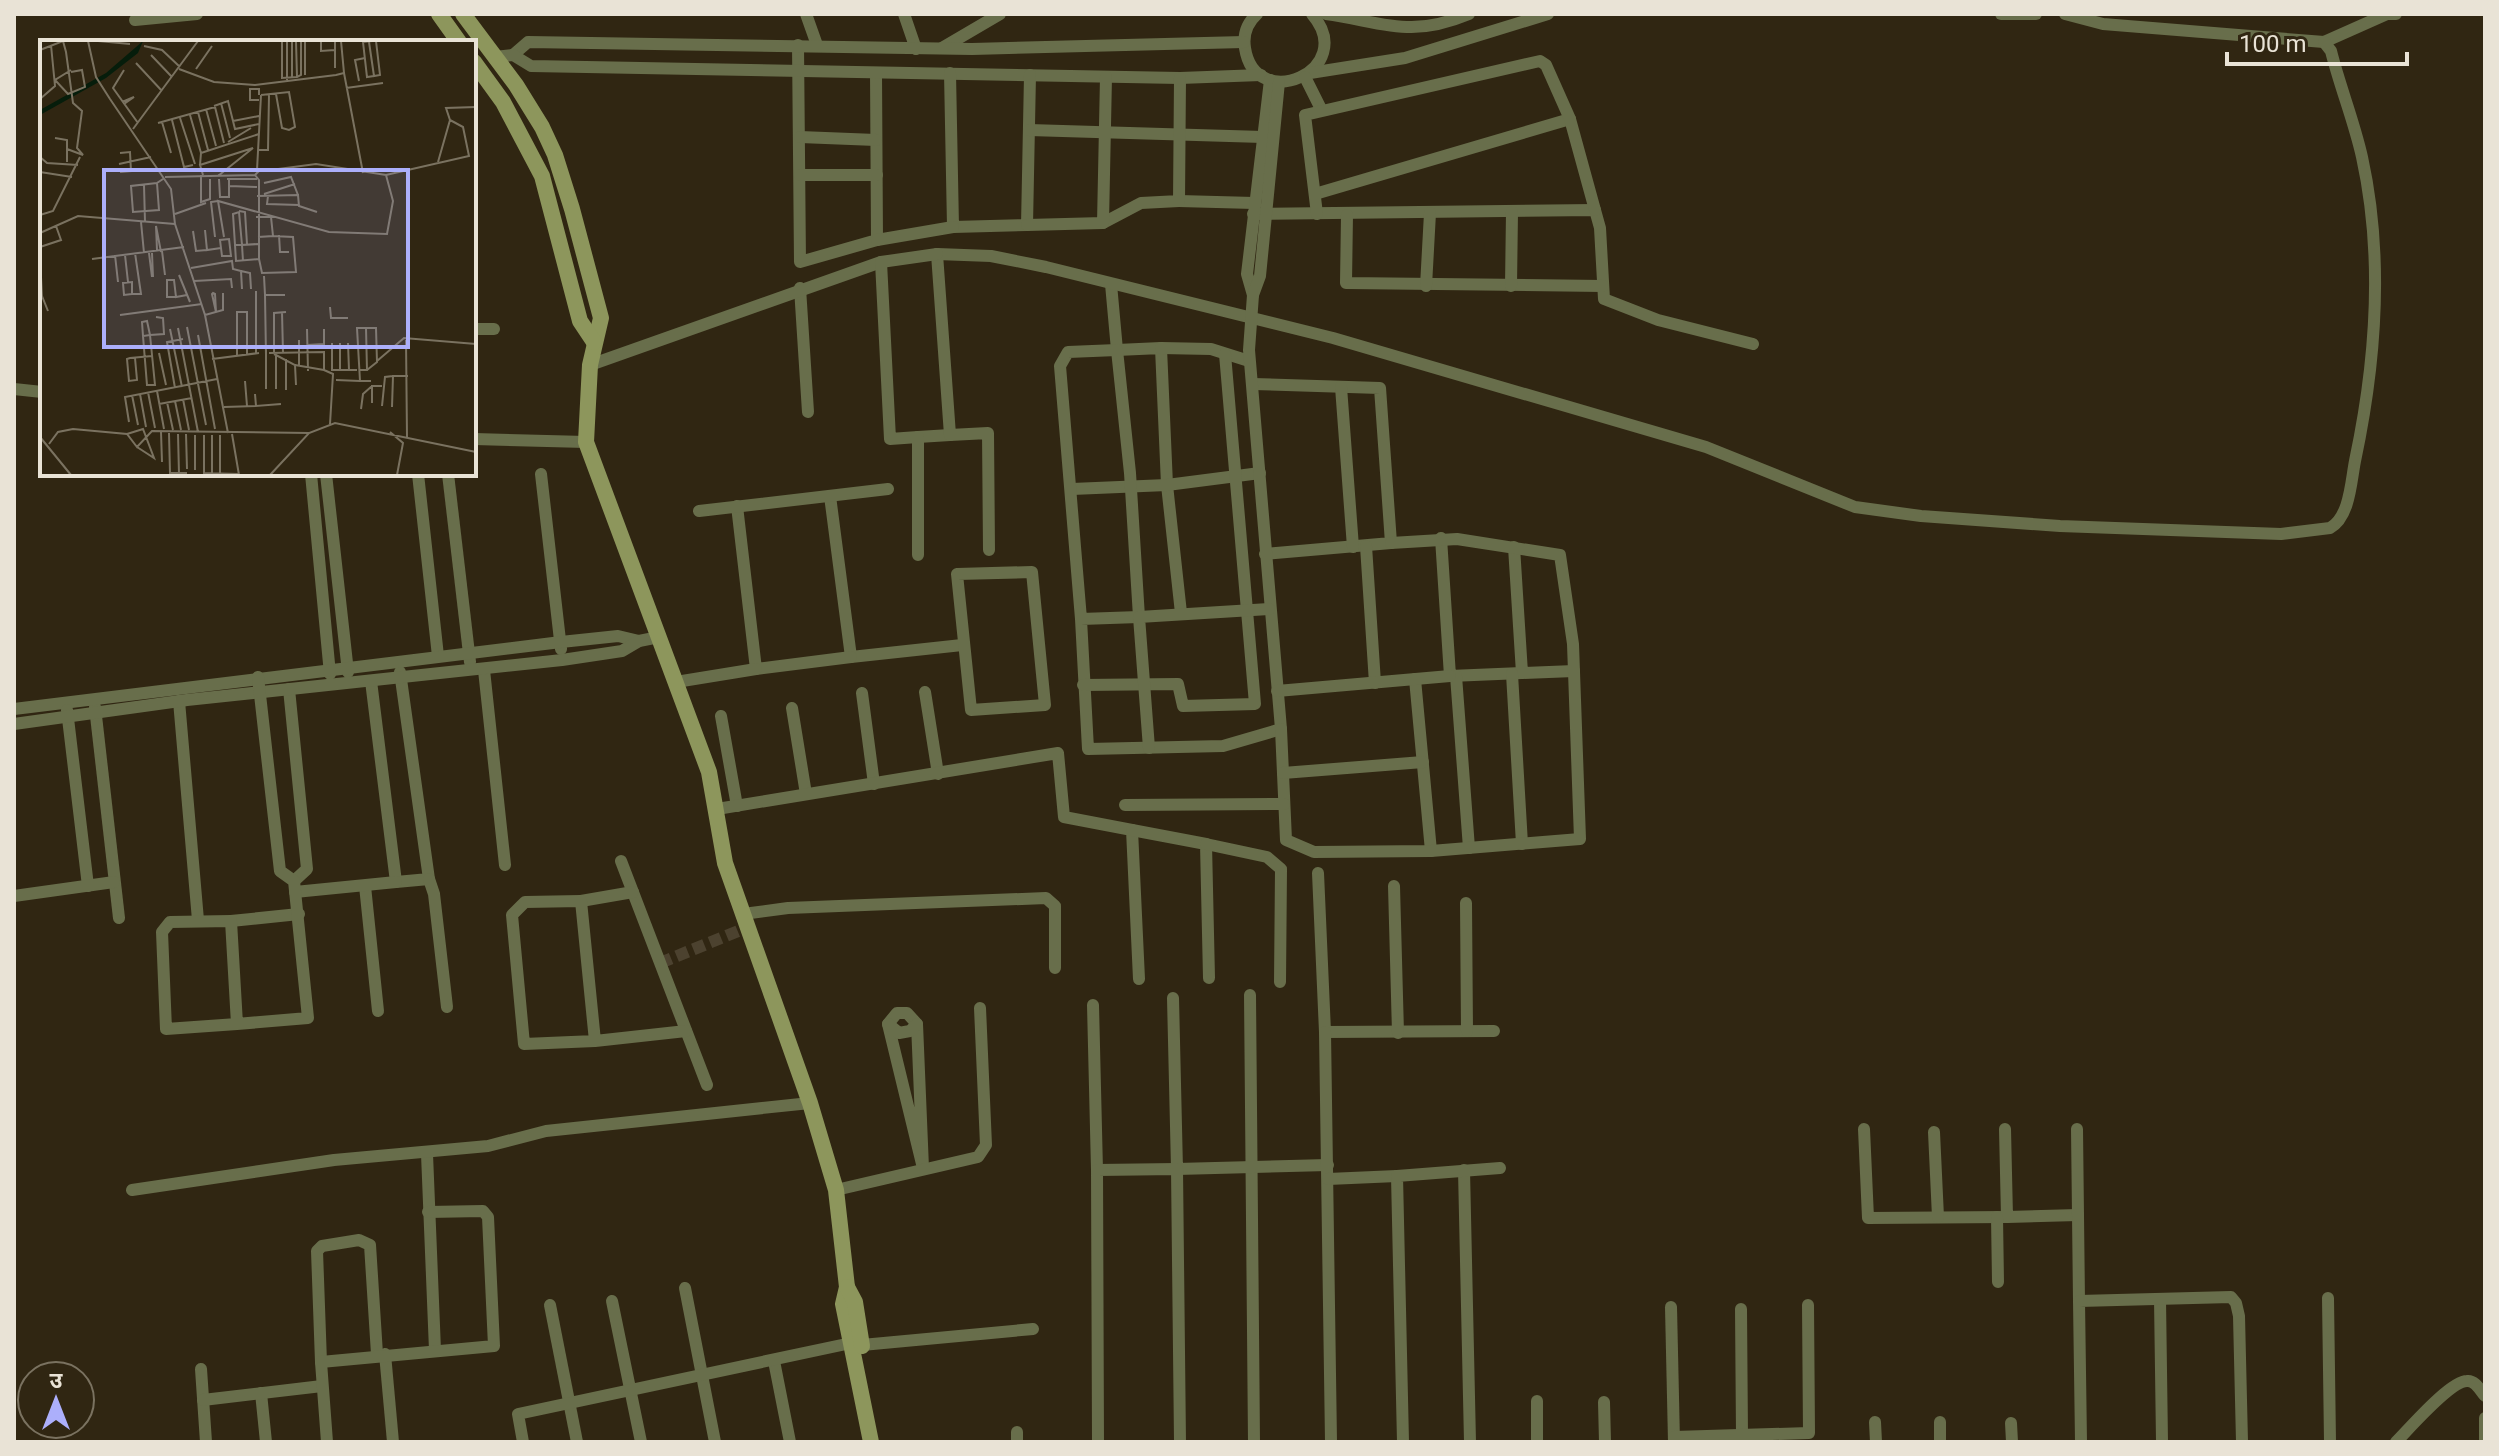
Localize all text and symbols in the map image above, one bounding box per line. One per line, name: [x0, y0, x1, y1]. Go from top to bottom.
scale bar: [2227, 16, 2407, 66]
text: 100 m: [2239, 30, 2306, 58]
inset map: [40, 40, 476, 476]
north arrow: [16, 1360, 96, 1440]
text: उ: [50, 1368, 64, 1393]

